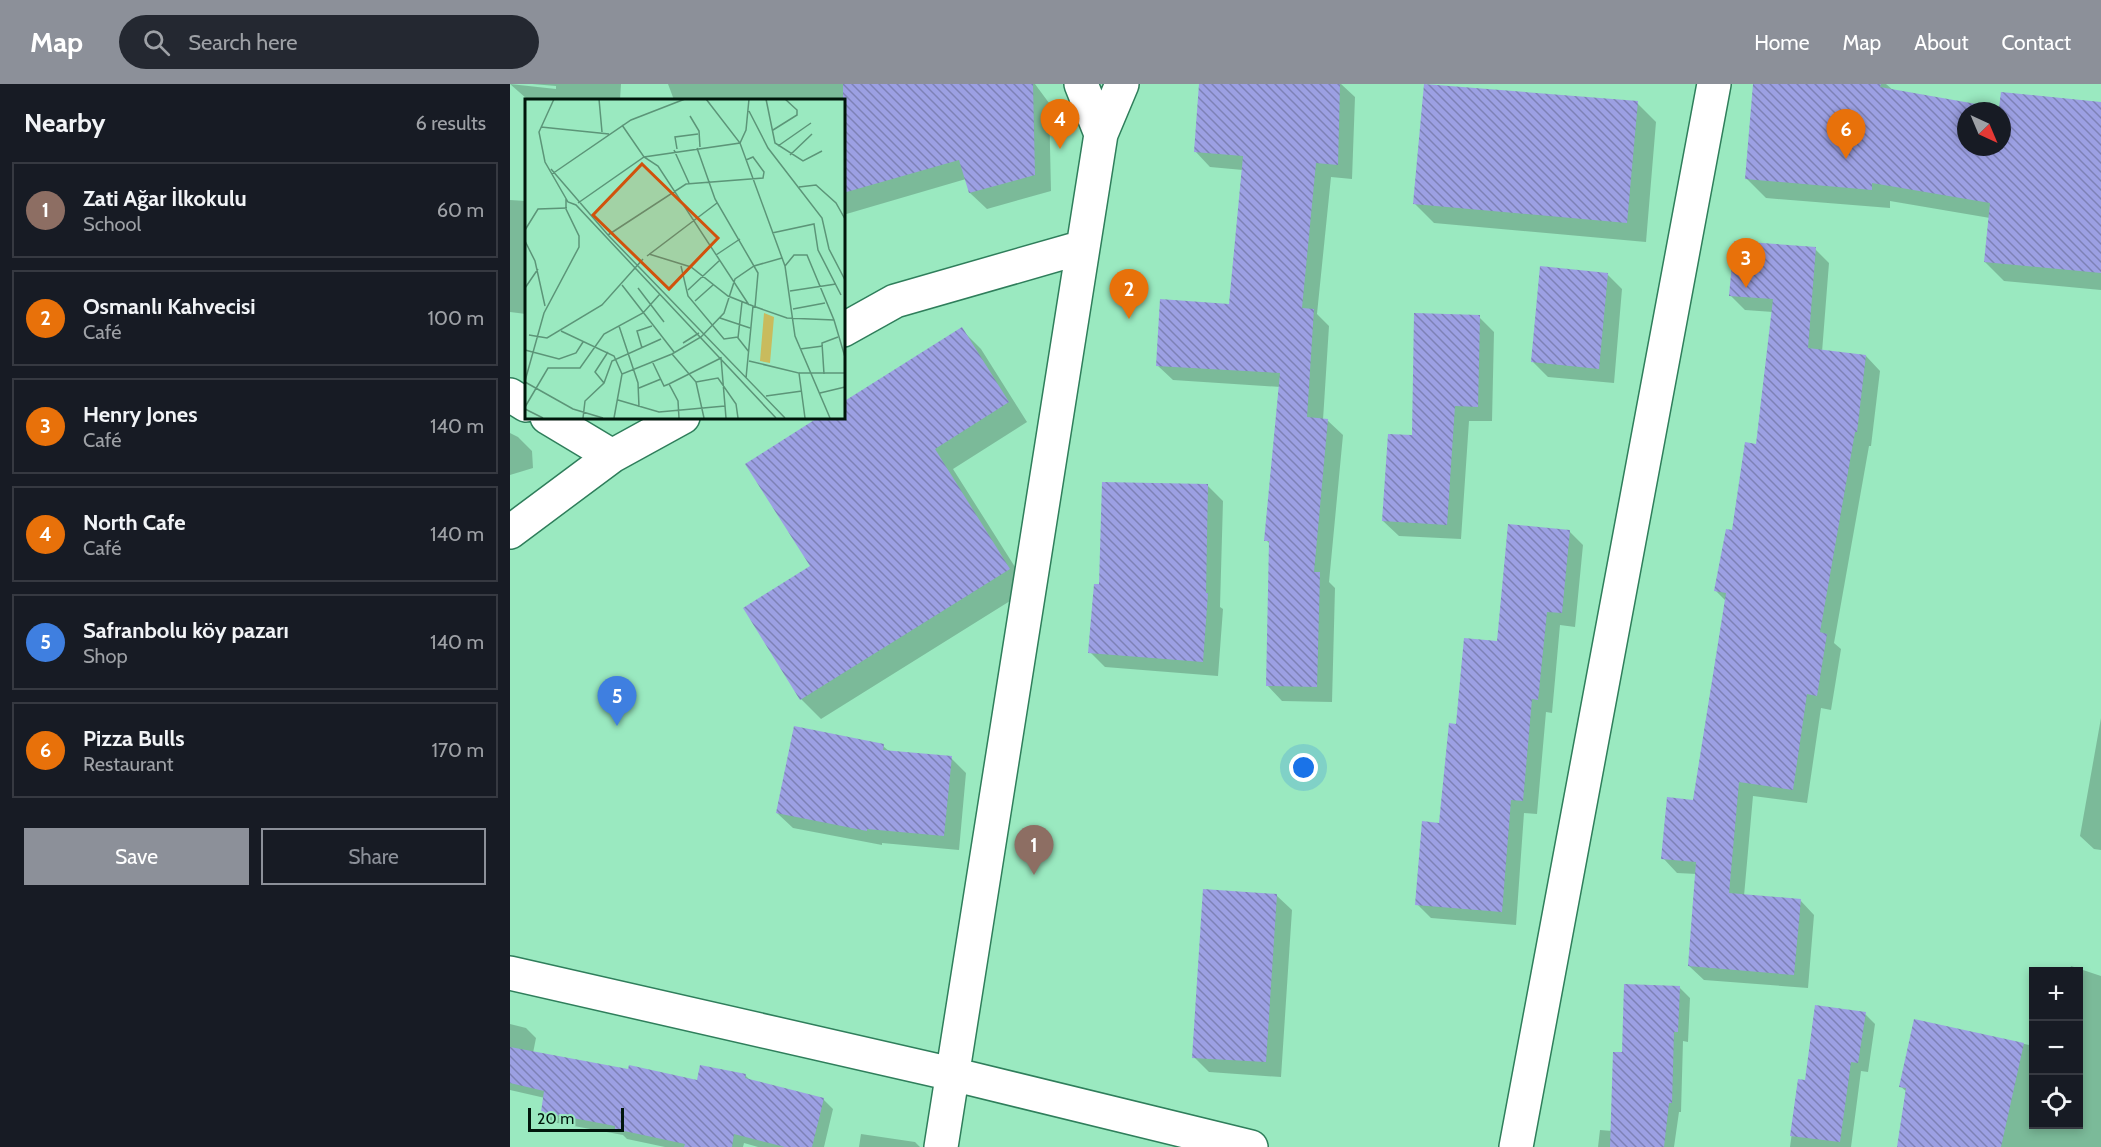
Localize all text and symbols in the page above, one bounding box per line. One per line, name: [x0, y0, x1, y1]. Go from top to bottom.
search box: [119, 15, 539, 69]
text: Map: [30, 25, 83, 59]
icon: search: [140, 26, 173, 59]
text: Search here: [188, 29, 297, 56]
text: Home: [1754, 30, 1810, 55]
text: Map: [1843, 30, 1881, 55]
text: About: [1914, 30, 1968, 55]
text: Contact: [2001, 30, 2071, 55]
inset map: [525, 99, 844, 418]
pin: 4: [1040, 100, 1080, 149]
north arrow: [1957, 102, 2011, 156]
text: Nearby: [24, 107, 105, 139]
pin: 6: [1826, 110, 1866, 159]
text: 6 results: [415, 111, 486, 135]
text: Zati Ağar İlkokulu: [83, 185, 247, 212]
text: 1: [42, 198, 49, 222]
text: 60 m: [437, 198, 484, 222]
text: School: [83, 212, 141, 236]
pin: 3: [1726, 238, 1766, 288]
pin: 2: [1110, 270, 1148, 319]
text: Osmanlı Kahvecisi: [83, 293, 256, 320]
text: 2: [40, 306, 51, 330]
text: 100 m: [428, 306, 484, 330]
text: Café: [83, 320, 121, 344]
text: Henry Jones: [83, 401, 197, 428]
text: 3: [40, 414, 51, 438]
text: 140 m: [430, 414, 484, 438]
text: Café: [83, 428, 121, 452]
text: North Cafe: [83, 509, 186, 536]
text: 4: [39, 522, 52, 546]
text: 140 m: [430, 522, 484, 546]
text: Café: [83, 536, 121, 560]
text: Safranbolu köy pazarı: [83, 617, 289, 644]
text: 5: [40, 630, 51, 654]
text: 140 m: [430, 630, 484, 654]
text: Shop: [83, 644, 128, 668]
pin: 5: [598, 676, 636, 726]
text: Pizza Bulls: [83, 725, 185, 752]
text: 6: [40, 738, 51, 762]
text: 170 m: [432, 738, 484, 762]
text: Restaurant: [83, 752, 174, 776]
your location: [1289, 753, 1318, 782]
pin: 1: [1014, 826, 1054, 875]
button: Save: [24, 828, 249, 885]
button: Share: [261, 828, 486, 885]
map controls: [2029, 967, 2083, 1129]
button: +: [2029, 967, 2083, 1021]
button: −: [2029, 1021, 2083, 1075]
button: locate: [2029, 1075, 2083, 1129]
scale bar: [528, 1105, 624, 1132]
text: 20 m: [537, 1109, 574, 1128]

